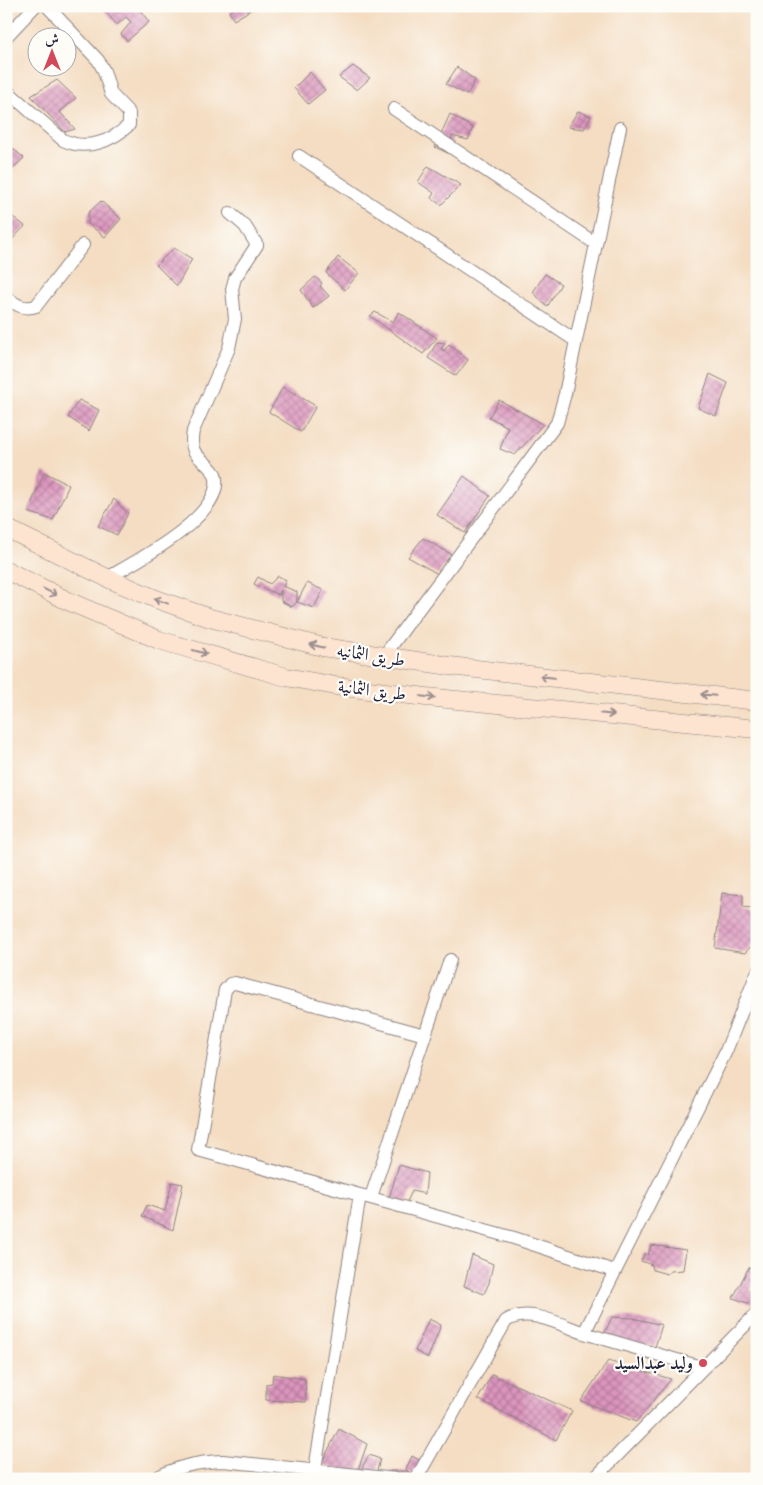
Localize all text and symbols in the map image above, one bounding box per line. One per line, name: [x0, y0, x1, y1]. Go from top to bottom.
north arrow: [28, 28, 78, 78]
text: ش: [45, 29, 59, 49]
one-way arrow: [42, 588, 57, 597]
one-way arrow: [153, 596, 169, 605]
street label: طريق الثمانيه: [335, 636, 407, 673]
one-way arrow: [309, 641, 325, 650]
one-way arrow: [192, 648, 208, 658]
street label: طريق الثمانية: [336, 672, 408, 707]
one-way arrow: [539, 672, 555, 682]
one-way arrow: [701, 690, 717, 700]
one-way arrow: [419, 692, 435, 702]
one-way arrow: [599, 710, 615, 719]
place label: وليد عبدالسيد: [614, 1349, 693, 1376]
marker: وليد عبدالسيد: [697, 1357, 709, 1369]

